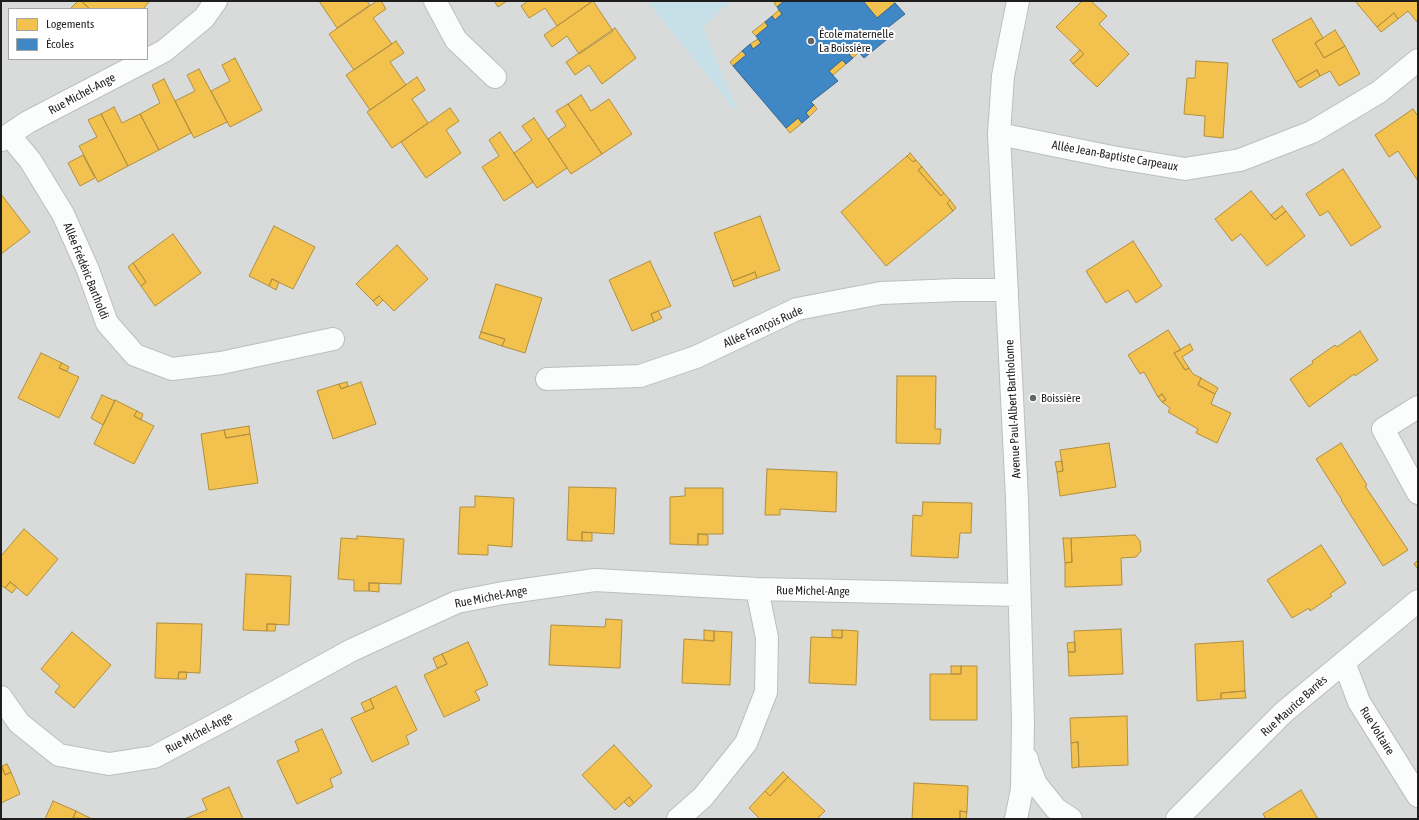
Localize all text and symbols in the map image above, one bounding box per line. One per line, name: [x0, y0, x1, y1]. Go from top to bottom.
legend: [8, 8, 148, 60]
text: Logements: [46, 17, 94, 31]
place label: École maternelle La Boissière: [819, 27, 894, 55]
marker: École maternelle La Boissière: [806, 36, 816, 46]
text: Écoles: [46, 37, 74, 51]
street label: Rue Michel-Ange: [46, 70, 118, 118]
street label: Allée Jean-Baptiste Carpeaux: [1051, 138, 1179, 174]
street label: Allée Frédéric Bartholdi: [60, 221, 112, 321]
street label: Allée François Rude: [721, 303, 805, 351]
street label: Avenue Paul-Albert Bartholome: [1002, 339, 1024, 479]
place label: Boissière: [1041, 391, 1081, 405]
marker: Boissière: [1028, 393, 1038, 403]
street label: Rue Michel-Ange: [453, 583, 529, 611]
street label: Rue Michel-Ange: [776, 583, 850, 599]
street label: Rue Maurice Barrès: [1258, 672, 1330, 740]
street label: Rue Voltaire: [1357, 704, 1397, 758]
street label: Rue Michel-Ange: [163, 709, 235, 757]

